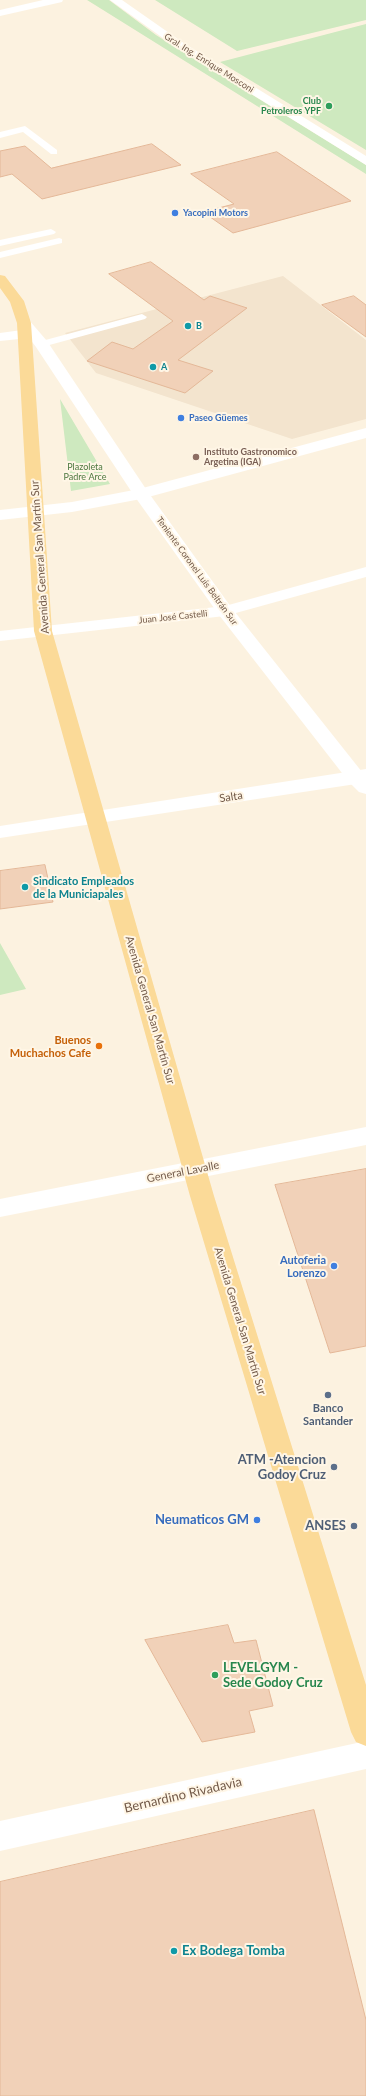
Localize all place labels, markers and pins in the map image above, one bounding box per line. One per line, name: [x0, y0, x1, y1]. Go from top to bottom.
place label: Club Petroleros YPF: [261, 96, 321, 117]
marker: Club Petroleros YPF: [324, 101, 334, 111]
marker: Yacopini Motors: [170, 208, 180, 218]
place label: Yacopini Motors: [183, 208, 248, 218]
marker: B: [183, 321, 193, 331]
place label: B: [196, 321, 202, 331]
marker: A: [148, 362, 158, 372]
place label: A: [161, 362, 167, 372]
marker: Paseo Güemes: [176, 413, 186, 423]
place label: Paseo Güemes: [189, 413, 248, 423]
place label: Instituto Gastronomico Argetina (IGA): [204, 447, 297, 468]
marker: Instituto Gastronomico Argetina (IGA): [191, 452, 201, 462]
place label: Sindicato Empleados de la Municiapales: [33, 874, 134, 900]
marker: Sindicato Empleados de la Municiapales: [20, 882, 30, 892]
place label: Buenos Muchachos Cafe: [10, 1033, 91, 1059]
marker: Buenos Muchachos Cafe: [94, 1041, 104, 1051]
place label: Autoferia Lorenzo: [280, 1253, 326, 1279]
marker: Autoferia Lorenzo: [329, 1261, 339, 1271]
marker: Banco Santander: [323, 1390, 333, 1400]
place label: Banco Santander: [303, 1401, 353, 1427]
place label: ATM -Atencion Godoy Cruz: [238, 1452, 326, 1483]
marker: ATM -Atencion Godoy Cruz: [329, 1462, 339, 1472]
place label: Neumaticos GM: [155, 1512, 249, 1528]
marker: Neumaticos GM: [252, 1515, 262, 1525]
place label: ANSES: [305, 1518, 346, 1534]
marker: ANSES: [349, 1521, 359, 1531]
place label: LEVELGYM - Sede Godoy Cruz: [223, 1660, 323, 1691]
marker: LEVELGYM - Sede Godoy Cruz: [210, 1670, 220, 1680]
place label: Ex Bodega Tomba: [182, 1943, 285, 1959]
marker: Ex Bodega Tomba: [169, 1946, 179, 1956]

